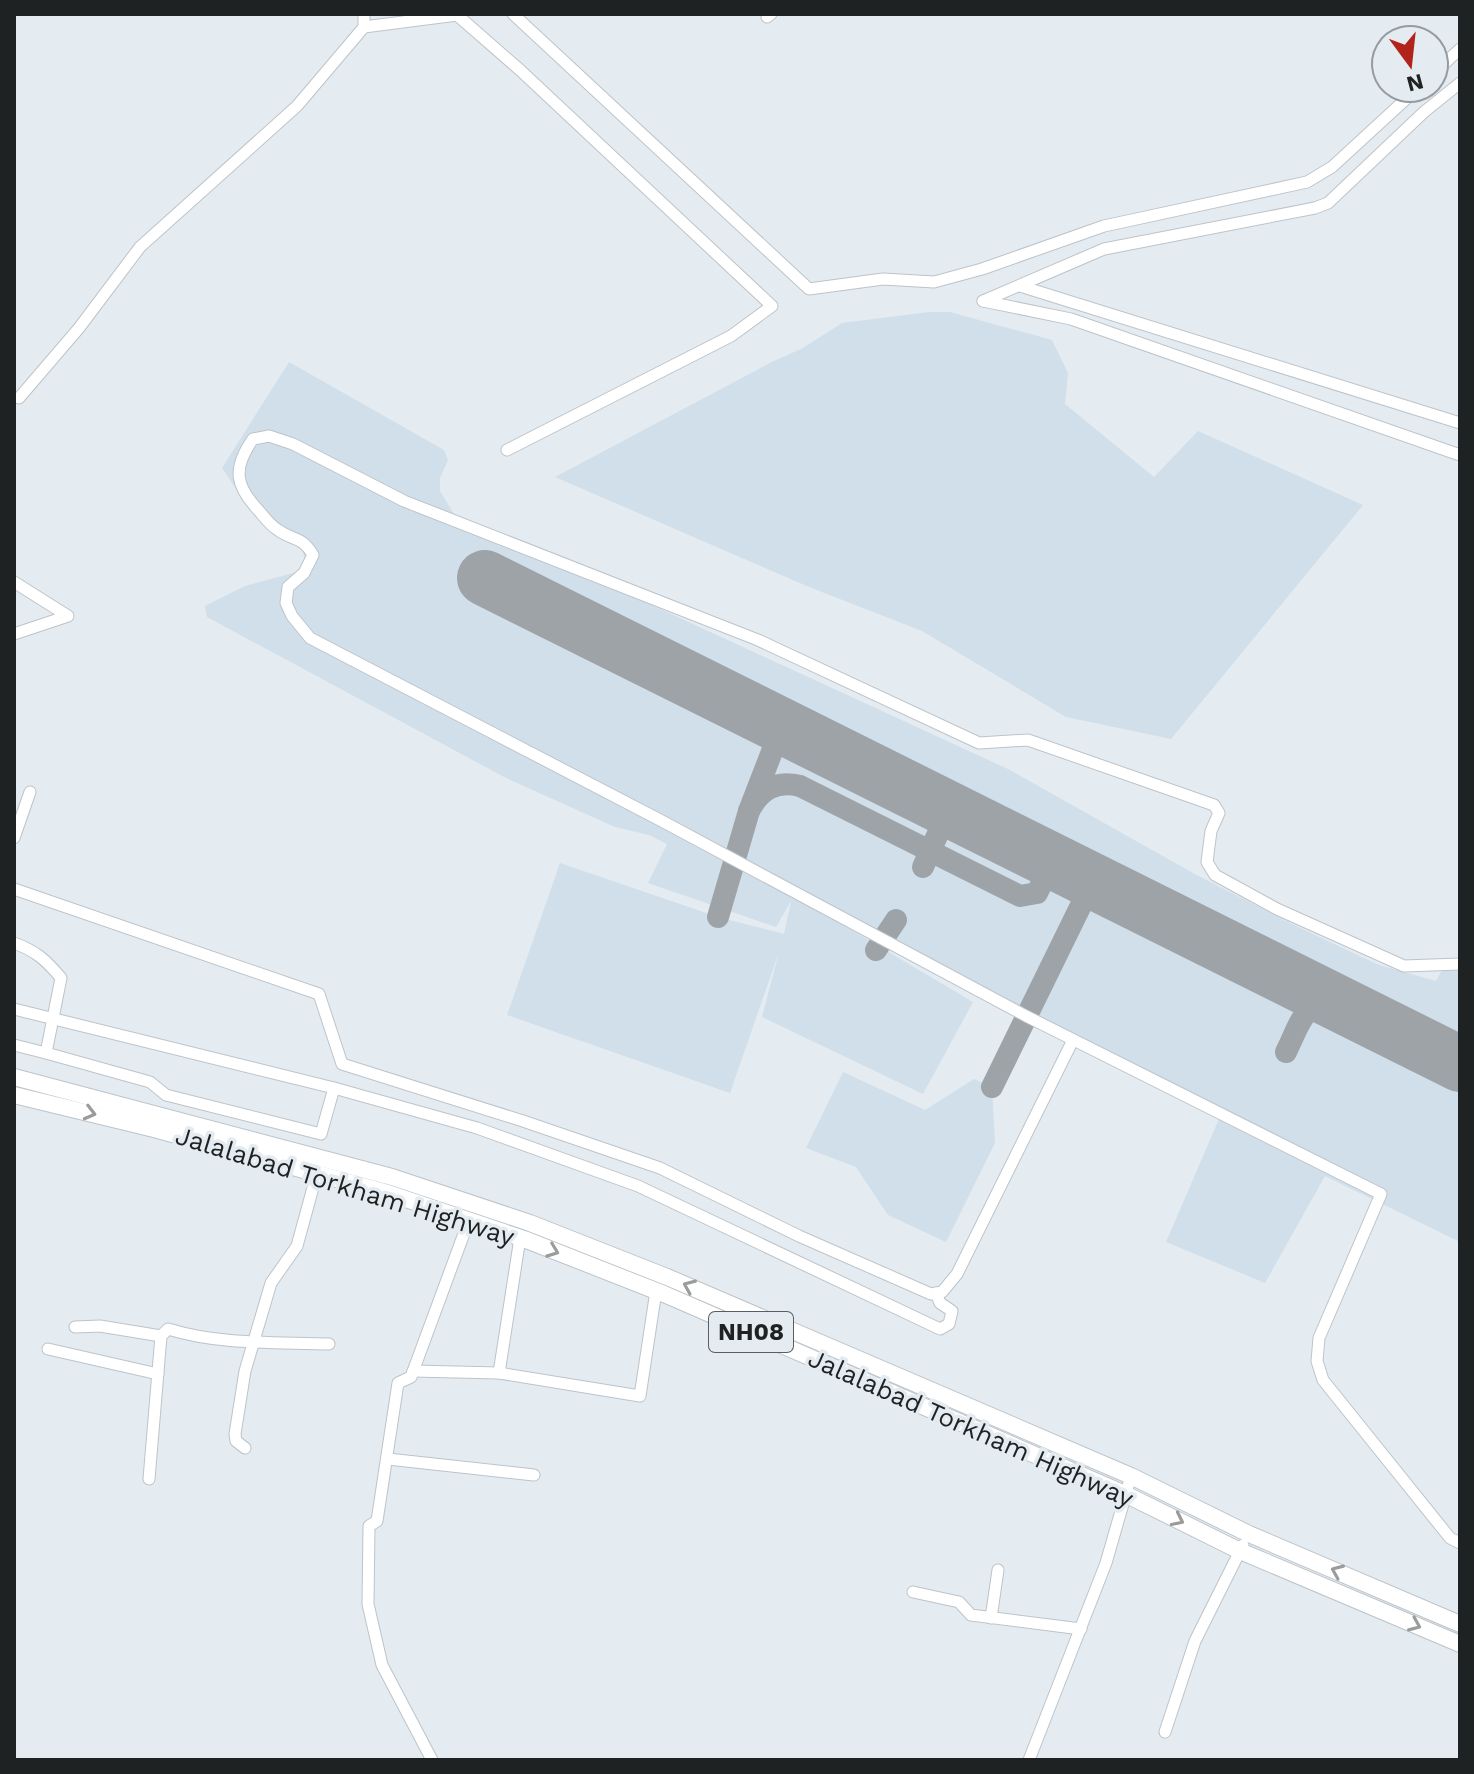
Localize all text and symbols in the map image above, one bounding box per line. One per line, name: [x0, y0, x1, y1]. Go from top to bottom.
north arrow: [1370, 24, 1450, 104]
text: N: [1404, 69, 1426, 97]
one-way arrow: [82, 1104, 96, 1121]
street label: Jalalabad Torkham Highway: [172, 1120, 519, 1252]
one-way arrow: [545, 1241, 559, 1258]
one-way arrow: [683, 1280, 697, 1296]
road number: NH08: [709, 1312, 793, 1352]
street label: Jalalabad Torkham Highway: [804, 1343, 1139, 1514]
one-way arrow: [1169, 1510, 1184, 1526]
one-way arrow: [1331, 1565, 1345, 1581]
one-way arrow: [1407, 1616, 1421, 1632]

